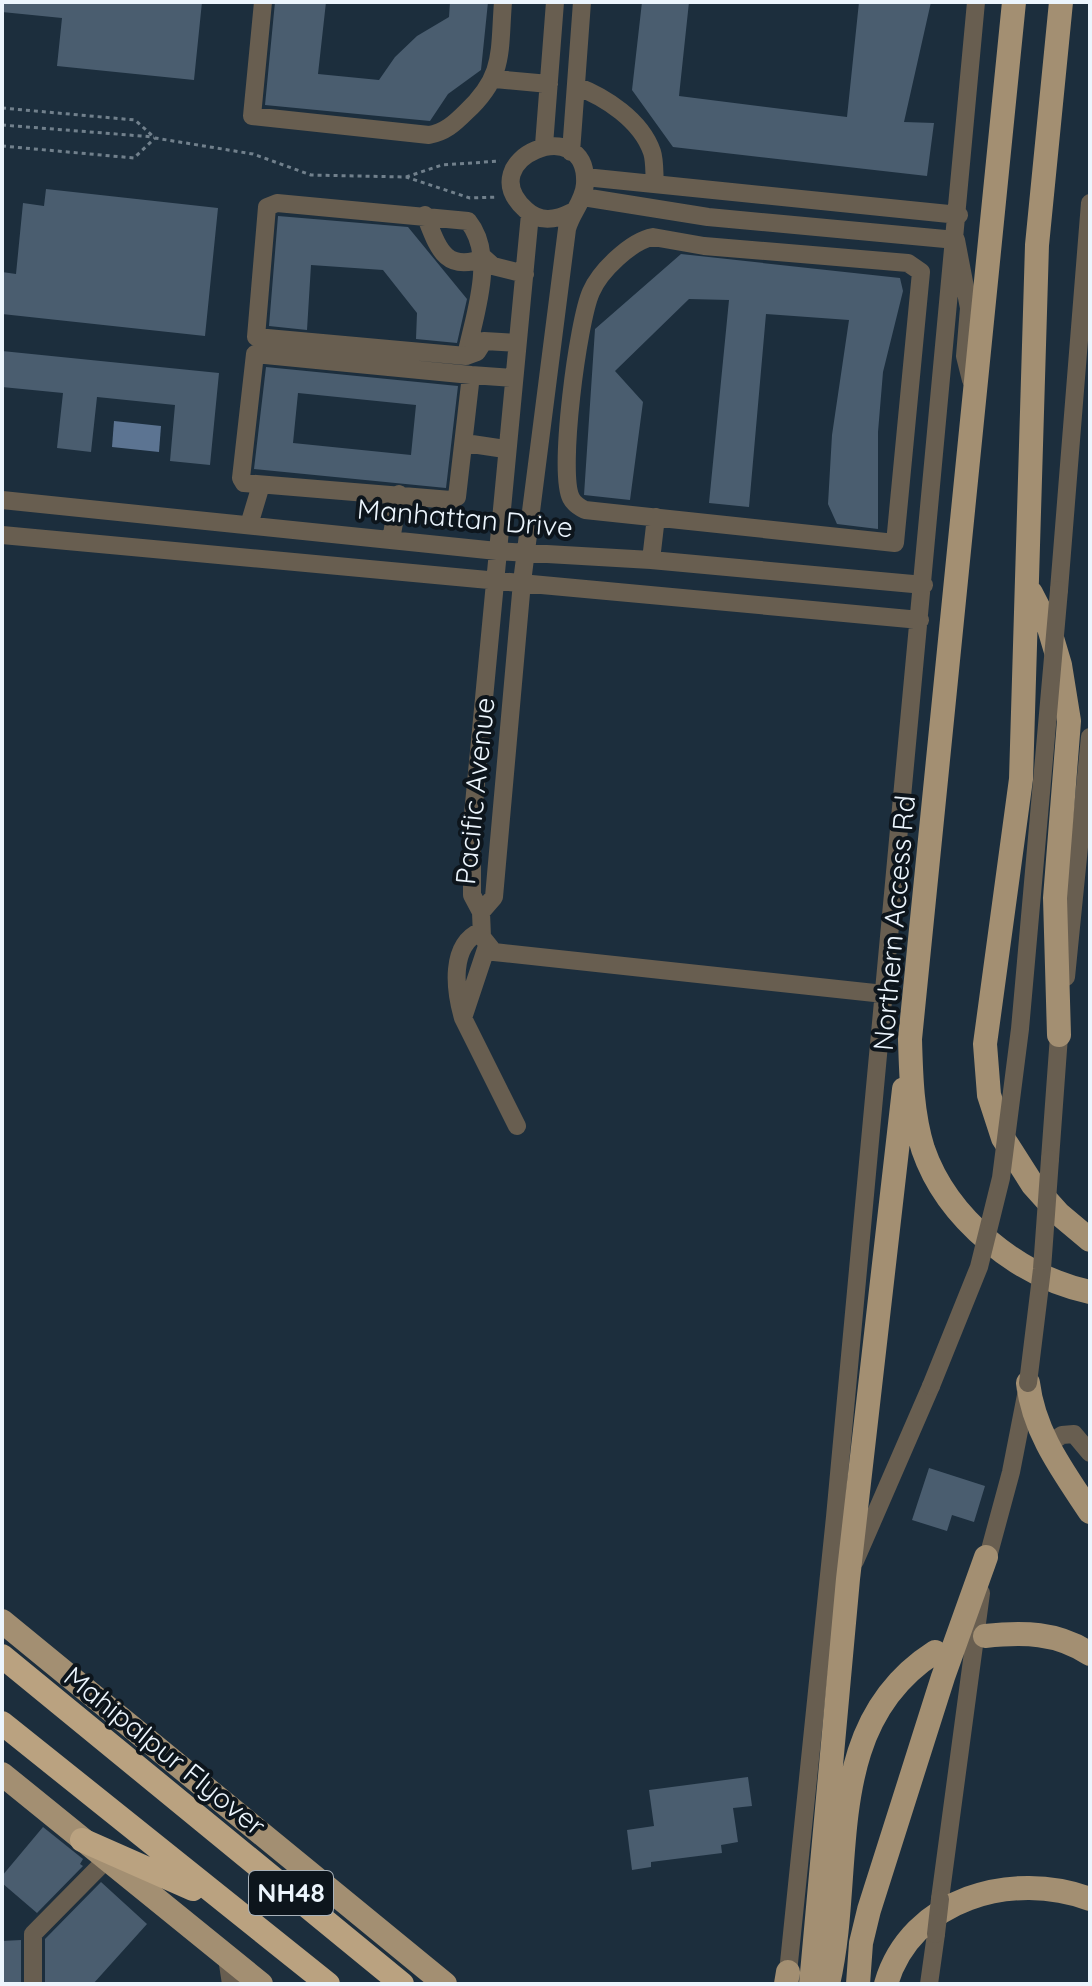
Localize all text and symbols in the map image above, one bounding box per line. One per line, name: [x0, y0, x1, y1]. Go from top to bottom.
street label: Manhattan Drive: [356, 491, 574, 544]
street label: Pacific Avenue: [447, 696, 502, 886]
street label: Northern Access Rd: [865, 794, 922, 1052]
street label: Mahipalpur Flyover: [57, 1659, 273, 1843]
road number: NH48: [249, 1871, 333, 1915]

